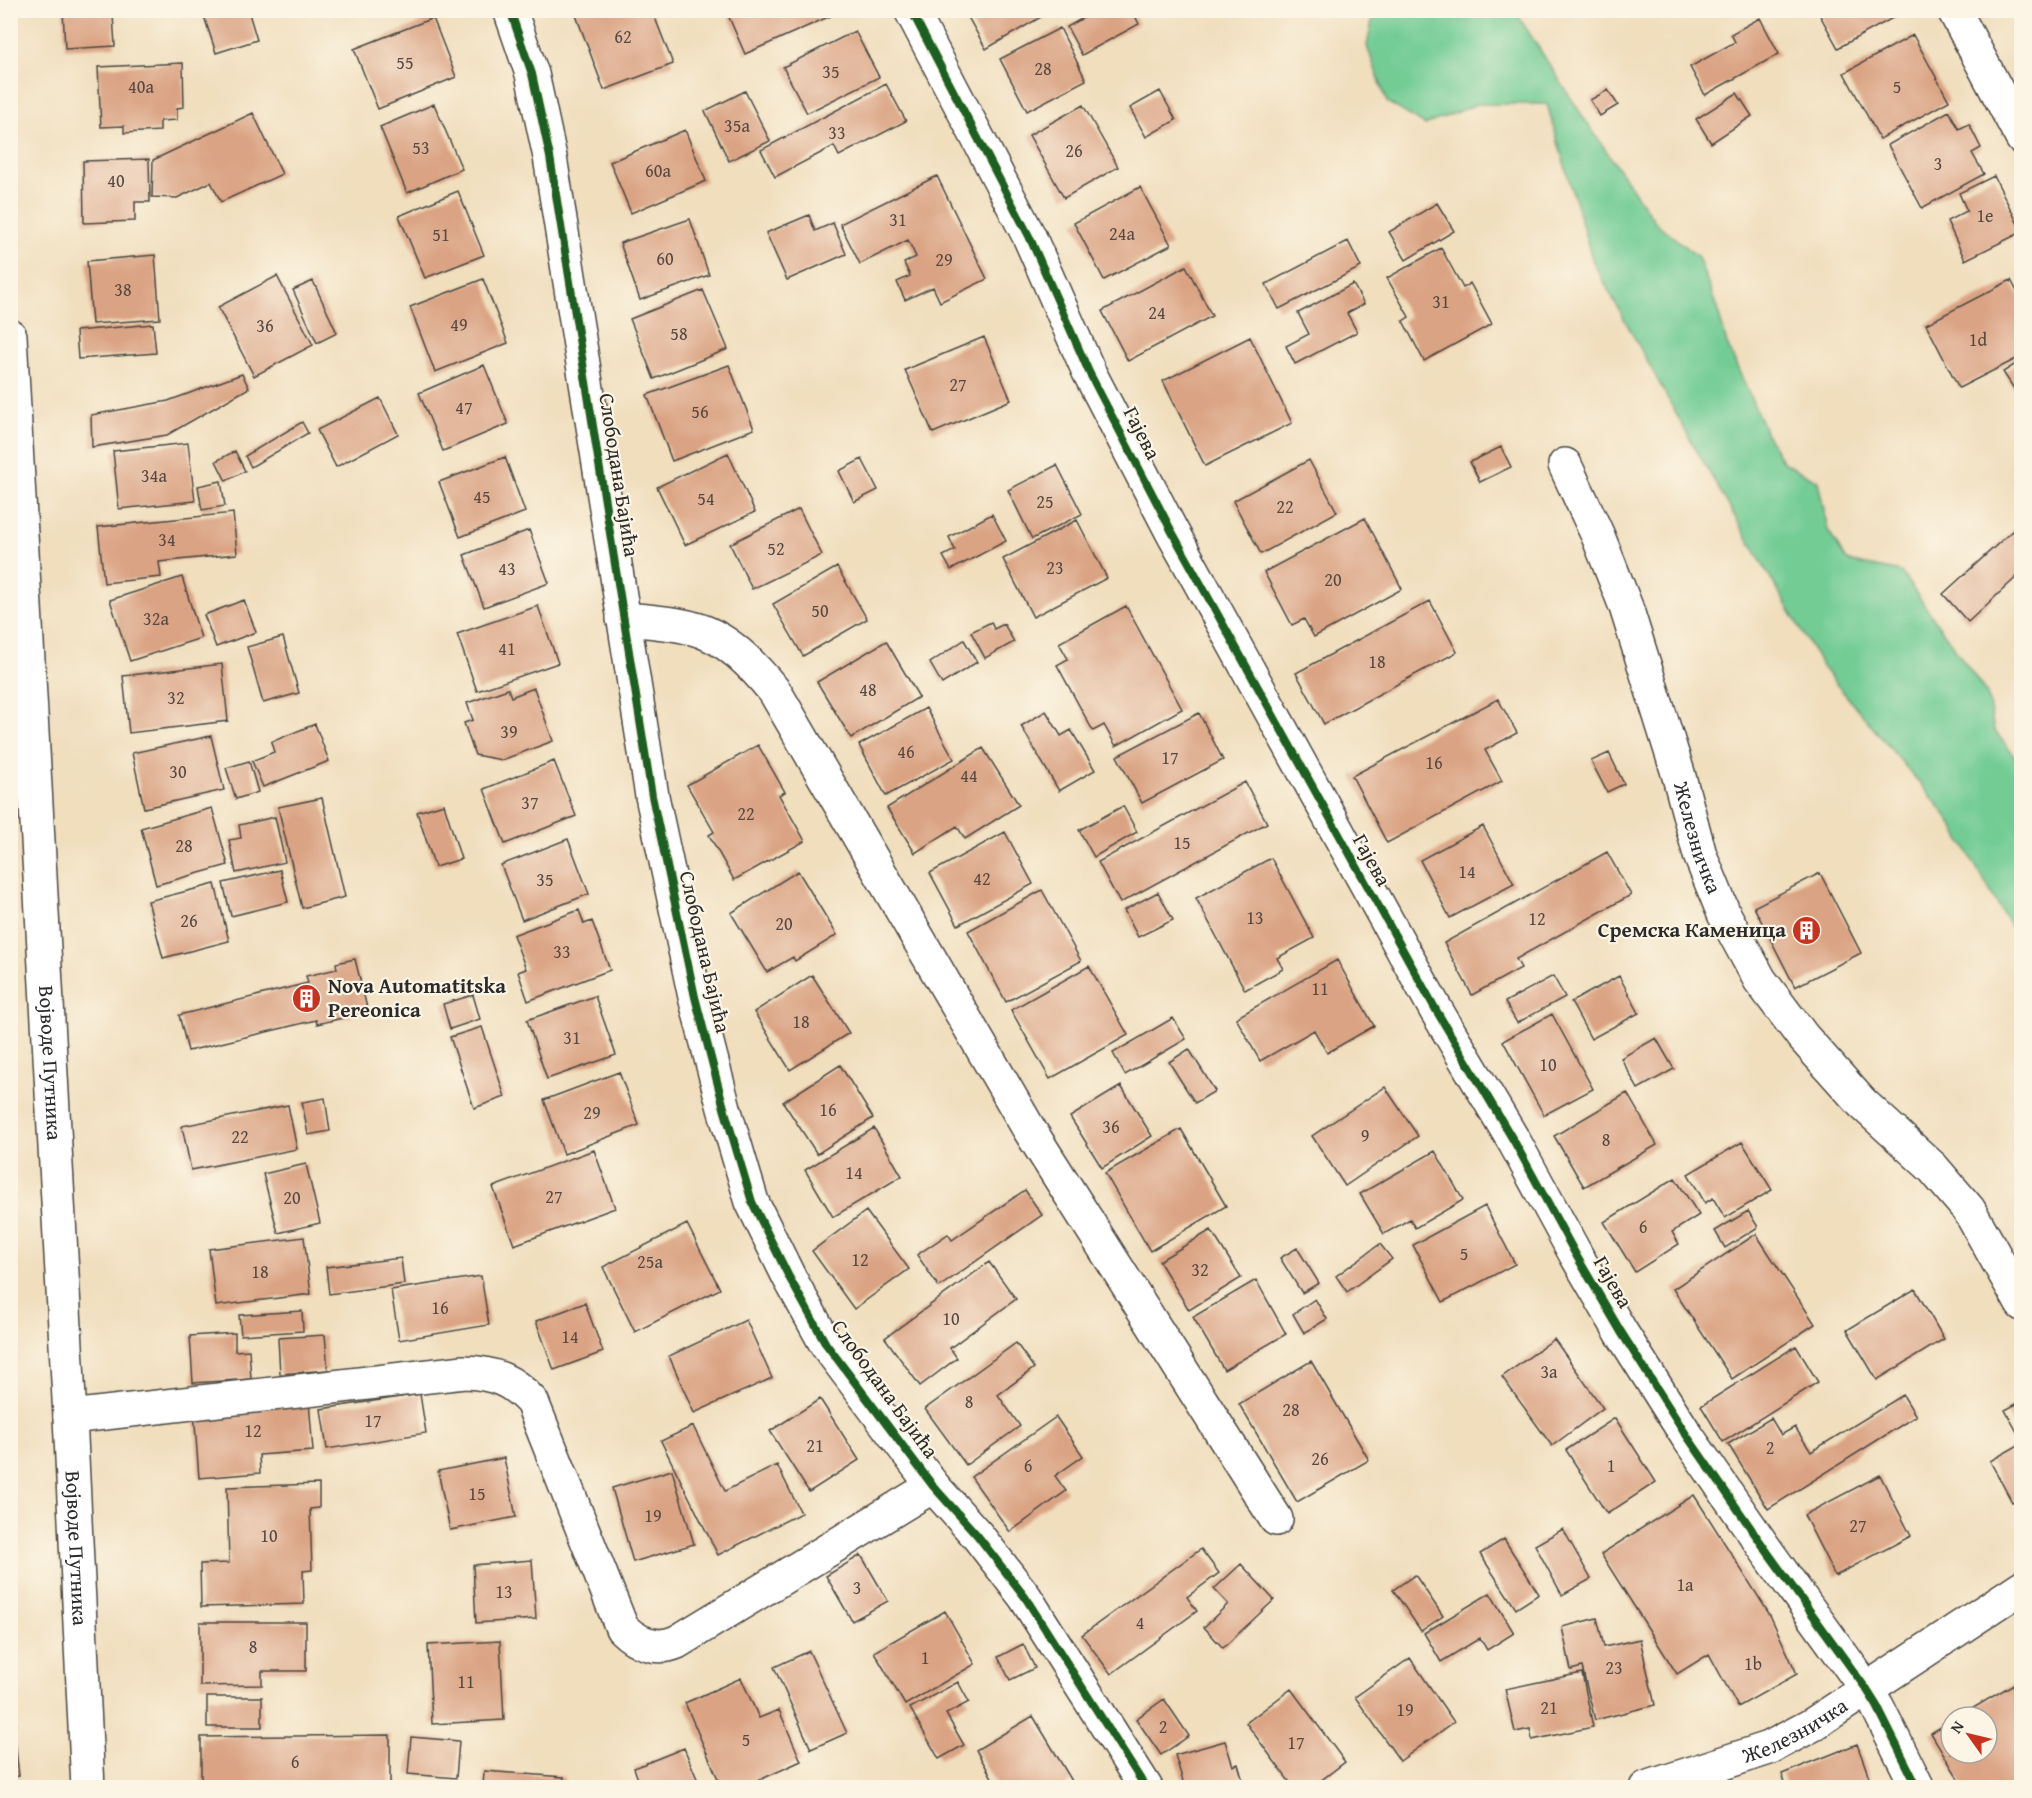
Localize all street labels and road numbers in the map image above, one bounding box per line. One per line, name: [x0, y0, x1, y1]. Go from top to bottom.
street label: Слободана Бајића: [591, 391, 648, 559]
street label: Гајева: [1116, 401, 1169, 465]
street label: Железничка: [1666, 777, 1730, 898]
street label: Гајева: [1345, 828, 1400, 892]
street label: Слободана Бајића: [672, 868, 739, 1036]
street label: Војводе Путника: [31, 984, 71, 1141]
street label: Гајева: [1586, 1250, 1641, 1314]
street label: Слободана Бајића: [824, 1313, 946, 1465]
street label: Војводе Путника: [58, 1470, 96, 1626]
street label: Железничка: [1737, 1690, 1854, 1771]

